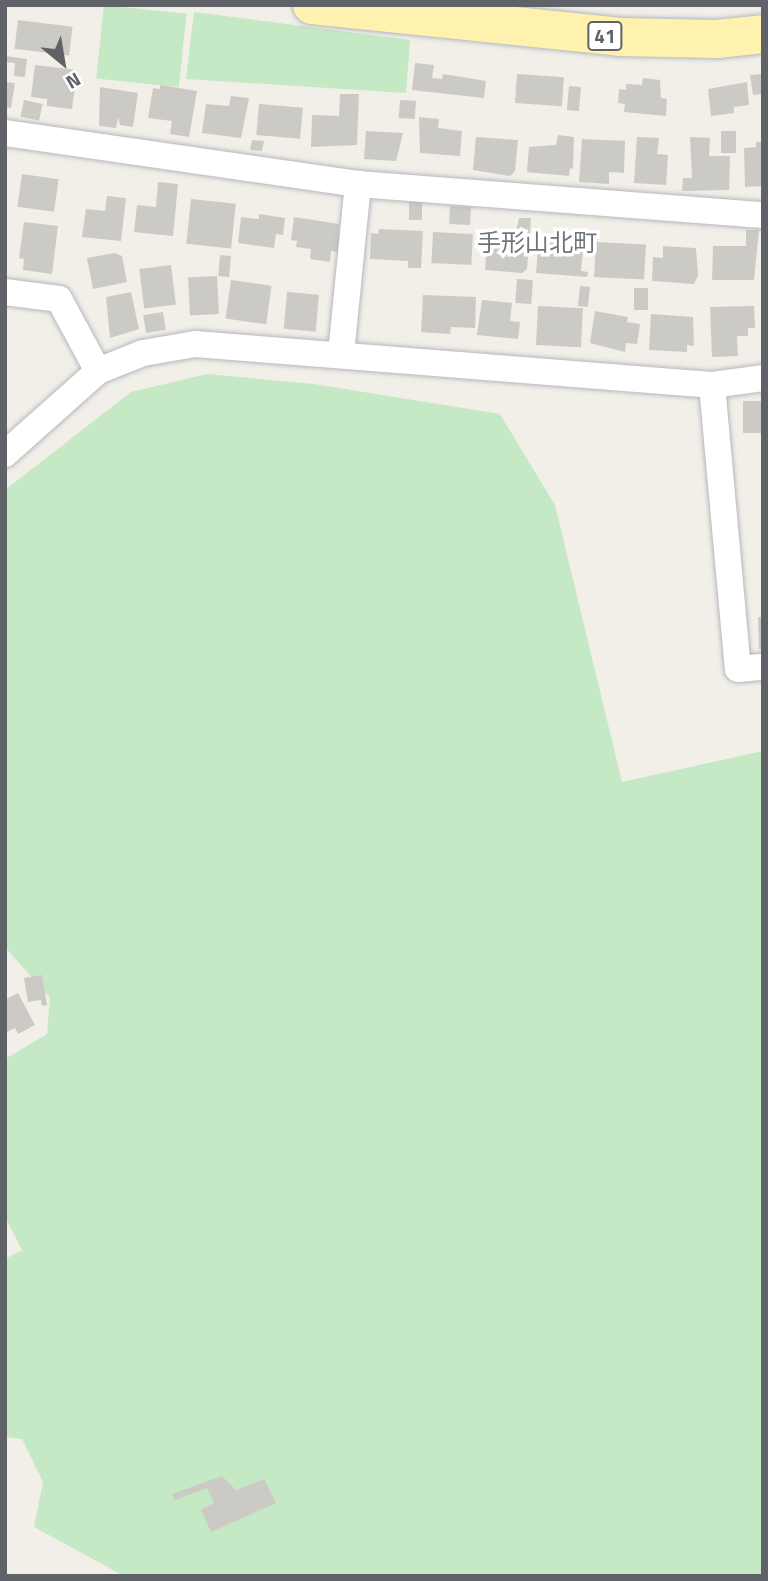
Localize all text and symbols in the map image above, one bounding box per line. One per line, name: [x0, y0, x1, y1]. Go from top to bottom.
road number: 41: [586, 20, 624, 52]
north arrow: [28, 28, 98, 98]
text: N: [61, 66, 87, 97]
district label: 手形山北町: [477, 229, 597, 257]

